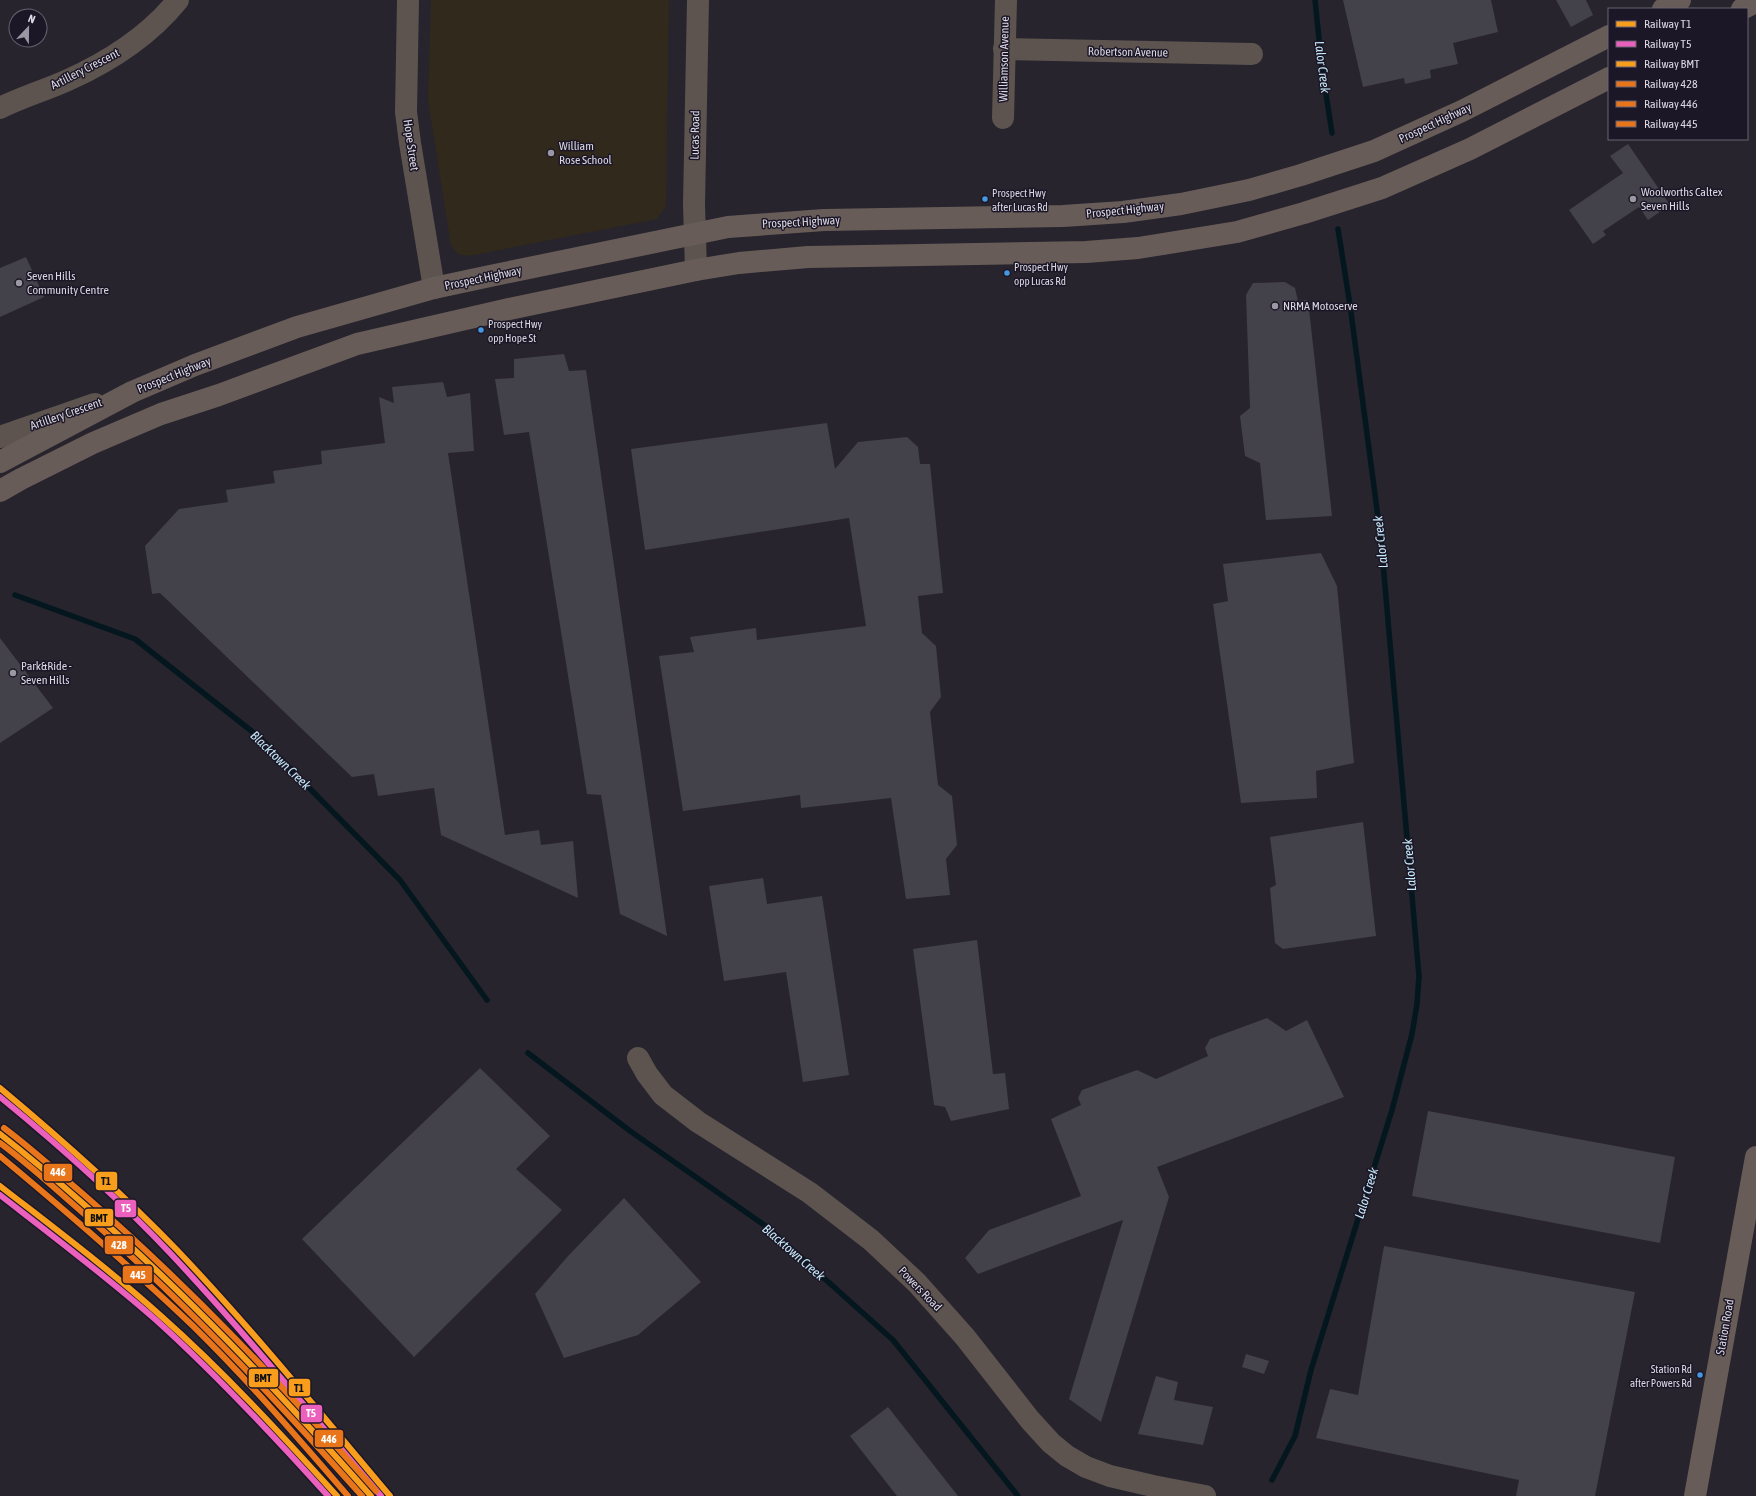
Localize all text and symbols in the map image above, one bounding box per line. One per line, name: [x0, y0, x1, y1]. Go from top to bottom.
north arrow: [8, 8, 48, 48]
legend: [1608, 8, 1748, 140]
text: N: [26, 12, 37, 26]
street label: Williamson Avenue: [996, 16, 1012, 102]
text: Railway T1: [1644, 17, 1692, 31]
text: Railway T5: [1644, 37, 1692, 51]
water label: Lalor Creek: [1312, 40, 1333, 94]
street label: Robertson Avenue: [1088, 44, 1168, 60]
street label: Artillery Crescent: [48, 45, 122, 92]
text: Railway BMT: [1644, 57, 1700, 71]
text: Railway 428: [1644, 77, 1698, 91]
text: Railway 446: [1644, 97, 1698, 111]
street label: Prospect Highway: [1397, 100, 1473, 146]
street label: Lucas Road: [688, 110, 702, 160]
text: Railway 445: [1644, 117, 1698, 131]
street label: Hope Street: [400, 118, 422, 172]
place label: William Rose School: [559, 139, 613, 167]
marker: William Rose School: [546, 148, 556, 158]
place label: Woolworths Caltex Seven Hills: [1641, 185, 1723, 213]
place label: Prospect Hwy after Lucas Rd: [992, 187, 1048, 213]
marker: Prospect Hwy after Lucas Rd: [980, 194, 990, 204]
marker: Woolworths Caltex Seven Hills: [1628, 194, 1638, 204]
street label: Prospect Highway: [1085, 199, 1165, 221]
street label: Prospect Highway: [762, 213, 840, 231]
place label: Prospect Hwy opp Lucas Rd: [1014, 261, 1069, 287]
street label: Prospect Highway: [443, 263, 523, 293]
marker: Prospect Hwy opp Lucas Rd: [1002, 268, 1012, 278]
place label: Seven Hills Community Centre: [27, 269, 109, 297]
marker: Seven Hills Community Centre: [14, 278, 24, 288]
place label: NRMA Motoserve: [1283, 299, 1358, 313]
marker: NRMA Motoserve: [1270, 301, 1280, 311]
place label: Prospect Hwy opp Hope St: [488, 318, 543, 344]
marker: Prospect Hwy opp Hope St: [476, 325, 486, 335]
street label: Prospect Highway: [135, 354, 213, 396]
street label: Artillery Crescent: [28, 395, 104, 433]
water label: Lalor Creek: [1370, 515, 1391, 569]
place label: Park&Ride - Seven Hills: [21, 659, 72, 687]
marker: Park&Ride - Seven Hills: [8, 668, 18, 678]
water label: Blacktown Creek: [247, 728, 314, 793]
water label: Lalor Creek: [1400, 838, 1419, 892]
line badge: 446: [43, 1163, 73, 1182]
text: 446: [49, 1166, 66, 1178]
water label: Lalor Creek: [1352, 1166, 1381, 1221]
line badge: T1: [95, 1171, 118, 1191]
text: T1: [101, 1175, 111, 1187]
line badge: T5: [114, 1199, 137, 1218]
text: T5: [121, 1202, 131, 1214]
line badge: BMT: [84, 1208, 114, 1227]
text: BMT: [90, 1212, 108, 1224]
water label: Blacktown Creek: [759, 1221, 828, 1284]
line badge: 428: [104, 1235, 134, 1255]
text: 428: [110, 1239, 127, 1251]
street label: Powers Road: [895, 1264, 945, 1314]
line badge: 445: [122, 1265, 153, 1284]
text: 445: [129, 1269, 146, 1281]
street label: Station Road: [1713, 1298, 1737, 1356]
place label: Station Rd after Powers Rd: [1630, 1363, 1692, 1389]
line badge: BMT: [248, 1368, 279, 1388]
marker: Station Rd after Powers Rd: [1695, 1370, 1705, 1380]
text: BMT: [254, 1372, 272, 1384]
line badge: T1: [288, 1378, 311, 1397]
text: T1: [294, 1382, 304, 1394]
line badge: T5: [300, 1404, 323, 1423]
text: T5: [306, 1407, 316, 1419]
line badge: 446: [314, 1429, 344, 1448]
text: 446: [320, 1433, 337, 1445]

